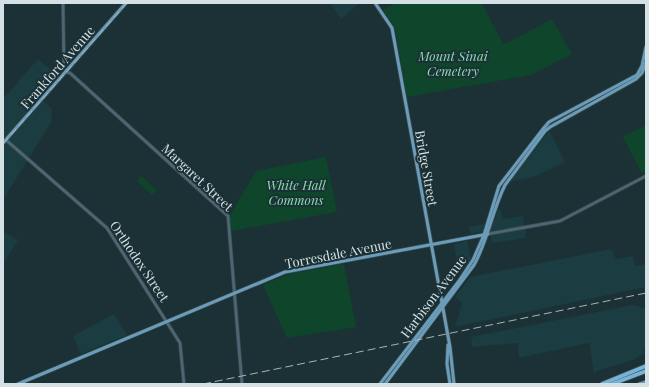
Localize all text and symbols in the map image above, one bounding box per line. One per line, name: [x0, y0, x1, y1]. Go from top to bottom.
street label: Frankford Avenue: [16, 22, 98, 112]
park label: Mount Sinai Cemetery: [417, 47, 489, 79]
street label: Bridge Street: [412, 129, 442, 208]
street label: Margaret Street: [159, 140, 237, 215]
park label: White Hall Commons: [266, 176, 327, 208]
street label: Orthodox Street: [107, 217, 174, 305]
street label: Torresdale Avenue: [283, 234, 393, 272]
street label: Harbison Avenue: [396, 251, 470, 341]

